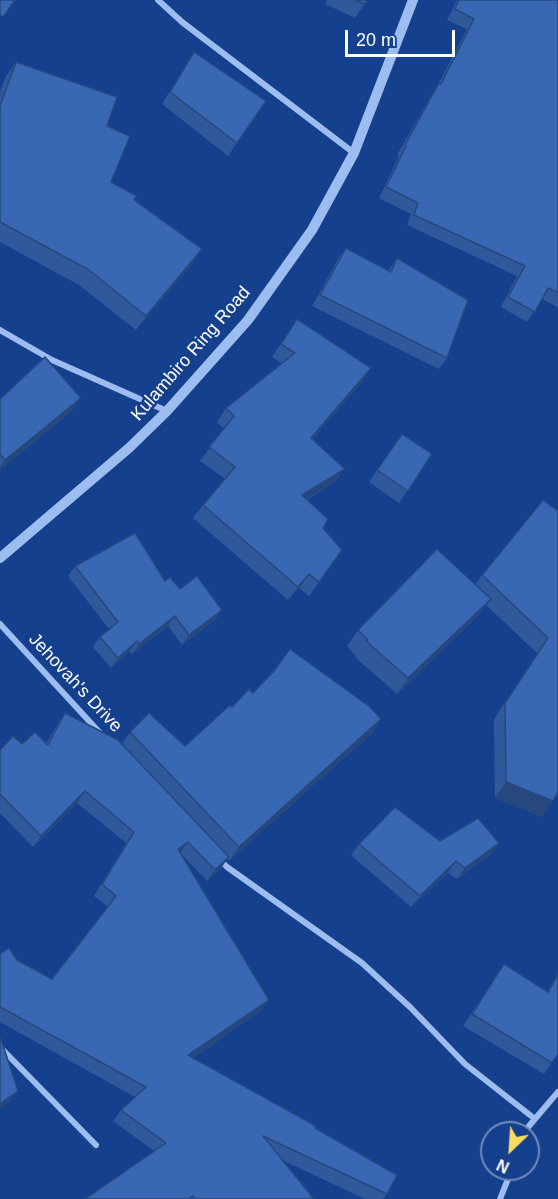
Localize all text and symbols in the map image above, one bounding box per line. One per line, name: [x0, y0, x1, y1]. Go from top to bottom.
scale bar: [348, 18, 458, 56]
text: 20 m: [356, 30, 396, 50]
street label: Kulambiro Ring Road: [127, 282, 255, 426]
street label: Jehovah's Drive: [24, 629, 126, 737]
north arrow: [480, 1121, 540, 1181]
text: N: [494, 1156, 512, 1176]

